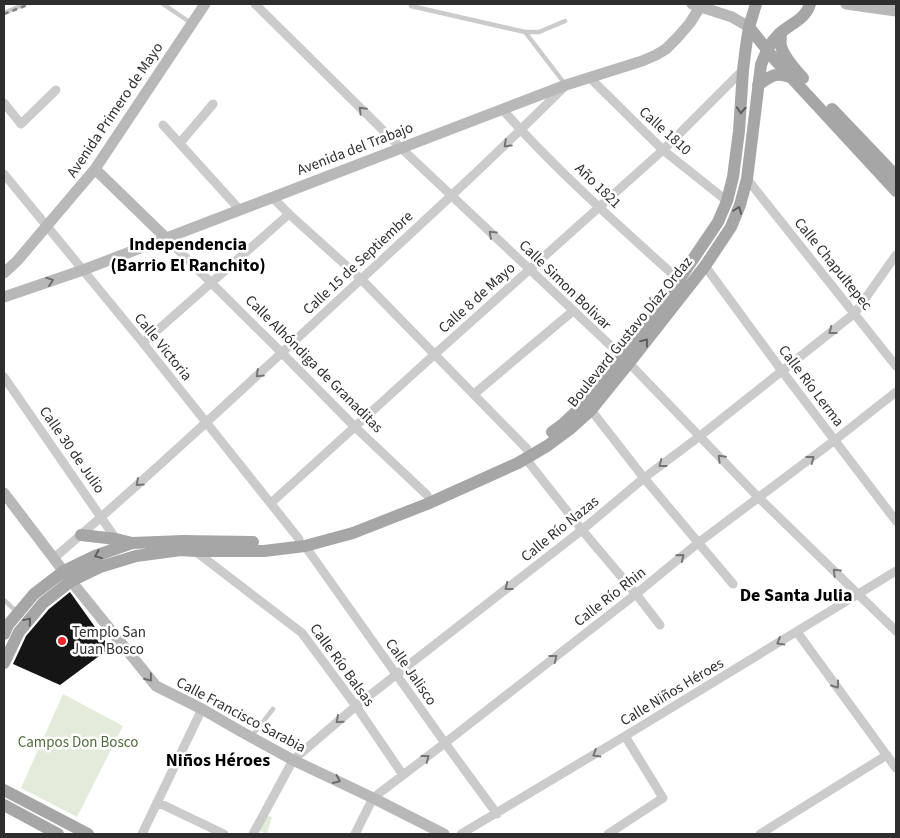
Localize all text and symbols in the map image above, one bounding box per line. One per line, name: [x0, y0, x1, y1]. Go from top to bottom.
street label: Avenida Primero de Mayo: [62, 38, 168, 182]
street label: Calle 1810: [634, 102, 696, 160]
one-way arrow: [359, 107, 368, 116]
one-way arrow: [735, 107, 746, 115]
street label: Avenida del Trabajo: [294, 117, 416, 181]
one-way arrow: [503, 138, 512, 147]
street label: Año 1821: [570, 159, 626, 213]
street label: Calle 15 de Septiembre: [298, 206, 418, 320]
one-way arrow: [732, 206, 742, 214]
street label: Calle Chapultepec: [789, 213, 877, 315]
one-way arrow: [489, 231, 498, 240]
district label: Independencia (Barrio El Ranchito): [110, 232, 266, 278]
street label: Calle Simon Bolivar: [514, 235, 617, 335]
street label: Boulevard Gustavo Díaz Ordaz: [563, 252, 697, 412]
street label: Calle 8 de Mayo: [434, 258, 520, 338]
one-way arrow: [45, 277, 54, 287]
street label: Calle Alhóndiga de Granaditas: [240, 290, 388, 438]
street label: Calle Victoria: [129, 309, 197, 385]
one-way arrow: [829, 326, 838, 334]
one-way arrow: [640, 339, 648, 348]
street label: Calle Río Lerma: [773, 341, 849, 431]
one-way arrow: [256, 368, 265, 377]
street label: Calle 30 de Julio: [34, 402, 110, 498]
one-way arrow: [718, 455, 727, 464]
one-way arrow: [805, 456, 815, 465]
one-way arrow: [658, 458, 668, 467]
one-way arrow: [136, 477, 145, 486]
street label: Calle Río Nazas: [517, 491, 603, 567]
one-way arrow: [94, 549, 103, 559]
one-way arrow: [676, 554, 685, 563]
street label: Calle Río Rhin: [570, 562, 650, 632]
one-way arrow: [833, 569, 842, 578]
one-way arrow: [505, 582, 514, 591]
district label: De Santa Julia: [740, 583, 852, 608]
one-way arrow: [22, 618, 30, 627]
street label: Calle Río Balsas: [305, 619, 379, 711]
place label: Templo San Juan Bosco: [72, 622, 146, 660]
street label: Calle Jalisco: [380, 634, 442, 710]
marker: Templo San Juan Bosco: [56, 635, 68, 647]
one-way arrow: [777, 636, 786, 646]
street label: Calle Niños Héroes: [616, 653, 728, 731]
one-way arrow: [548, 656, 557, 664]
one-way arrow: [143, 672, 151, 681]
street label: Calle Francisco Sarabia: [173, 672, 309, 758]
one-way arrow: [830, 679, 839, 689]
one-way arrow: [336, 715, 345, 724]
park label: Campos Don Bosco: [18, 732, 138, 753]
one-way arrow: [593, 747, 602, 757]
district label: Niños Héroes: [166, 748, 270, 773]
one-way arrow: [420, 755, 430, 764]
one-way arrow: [331, 774, 340, 784]

